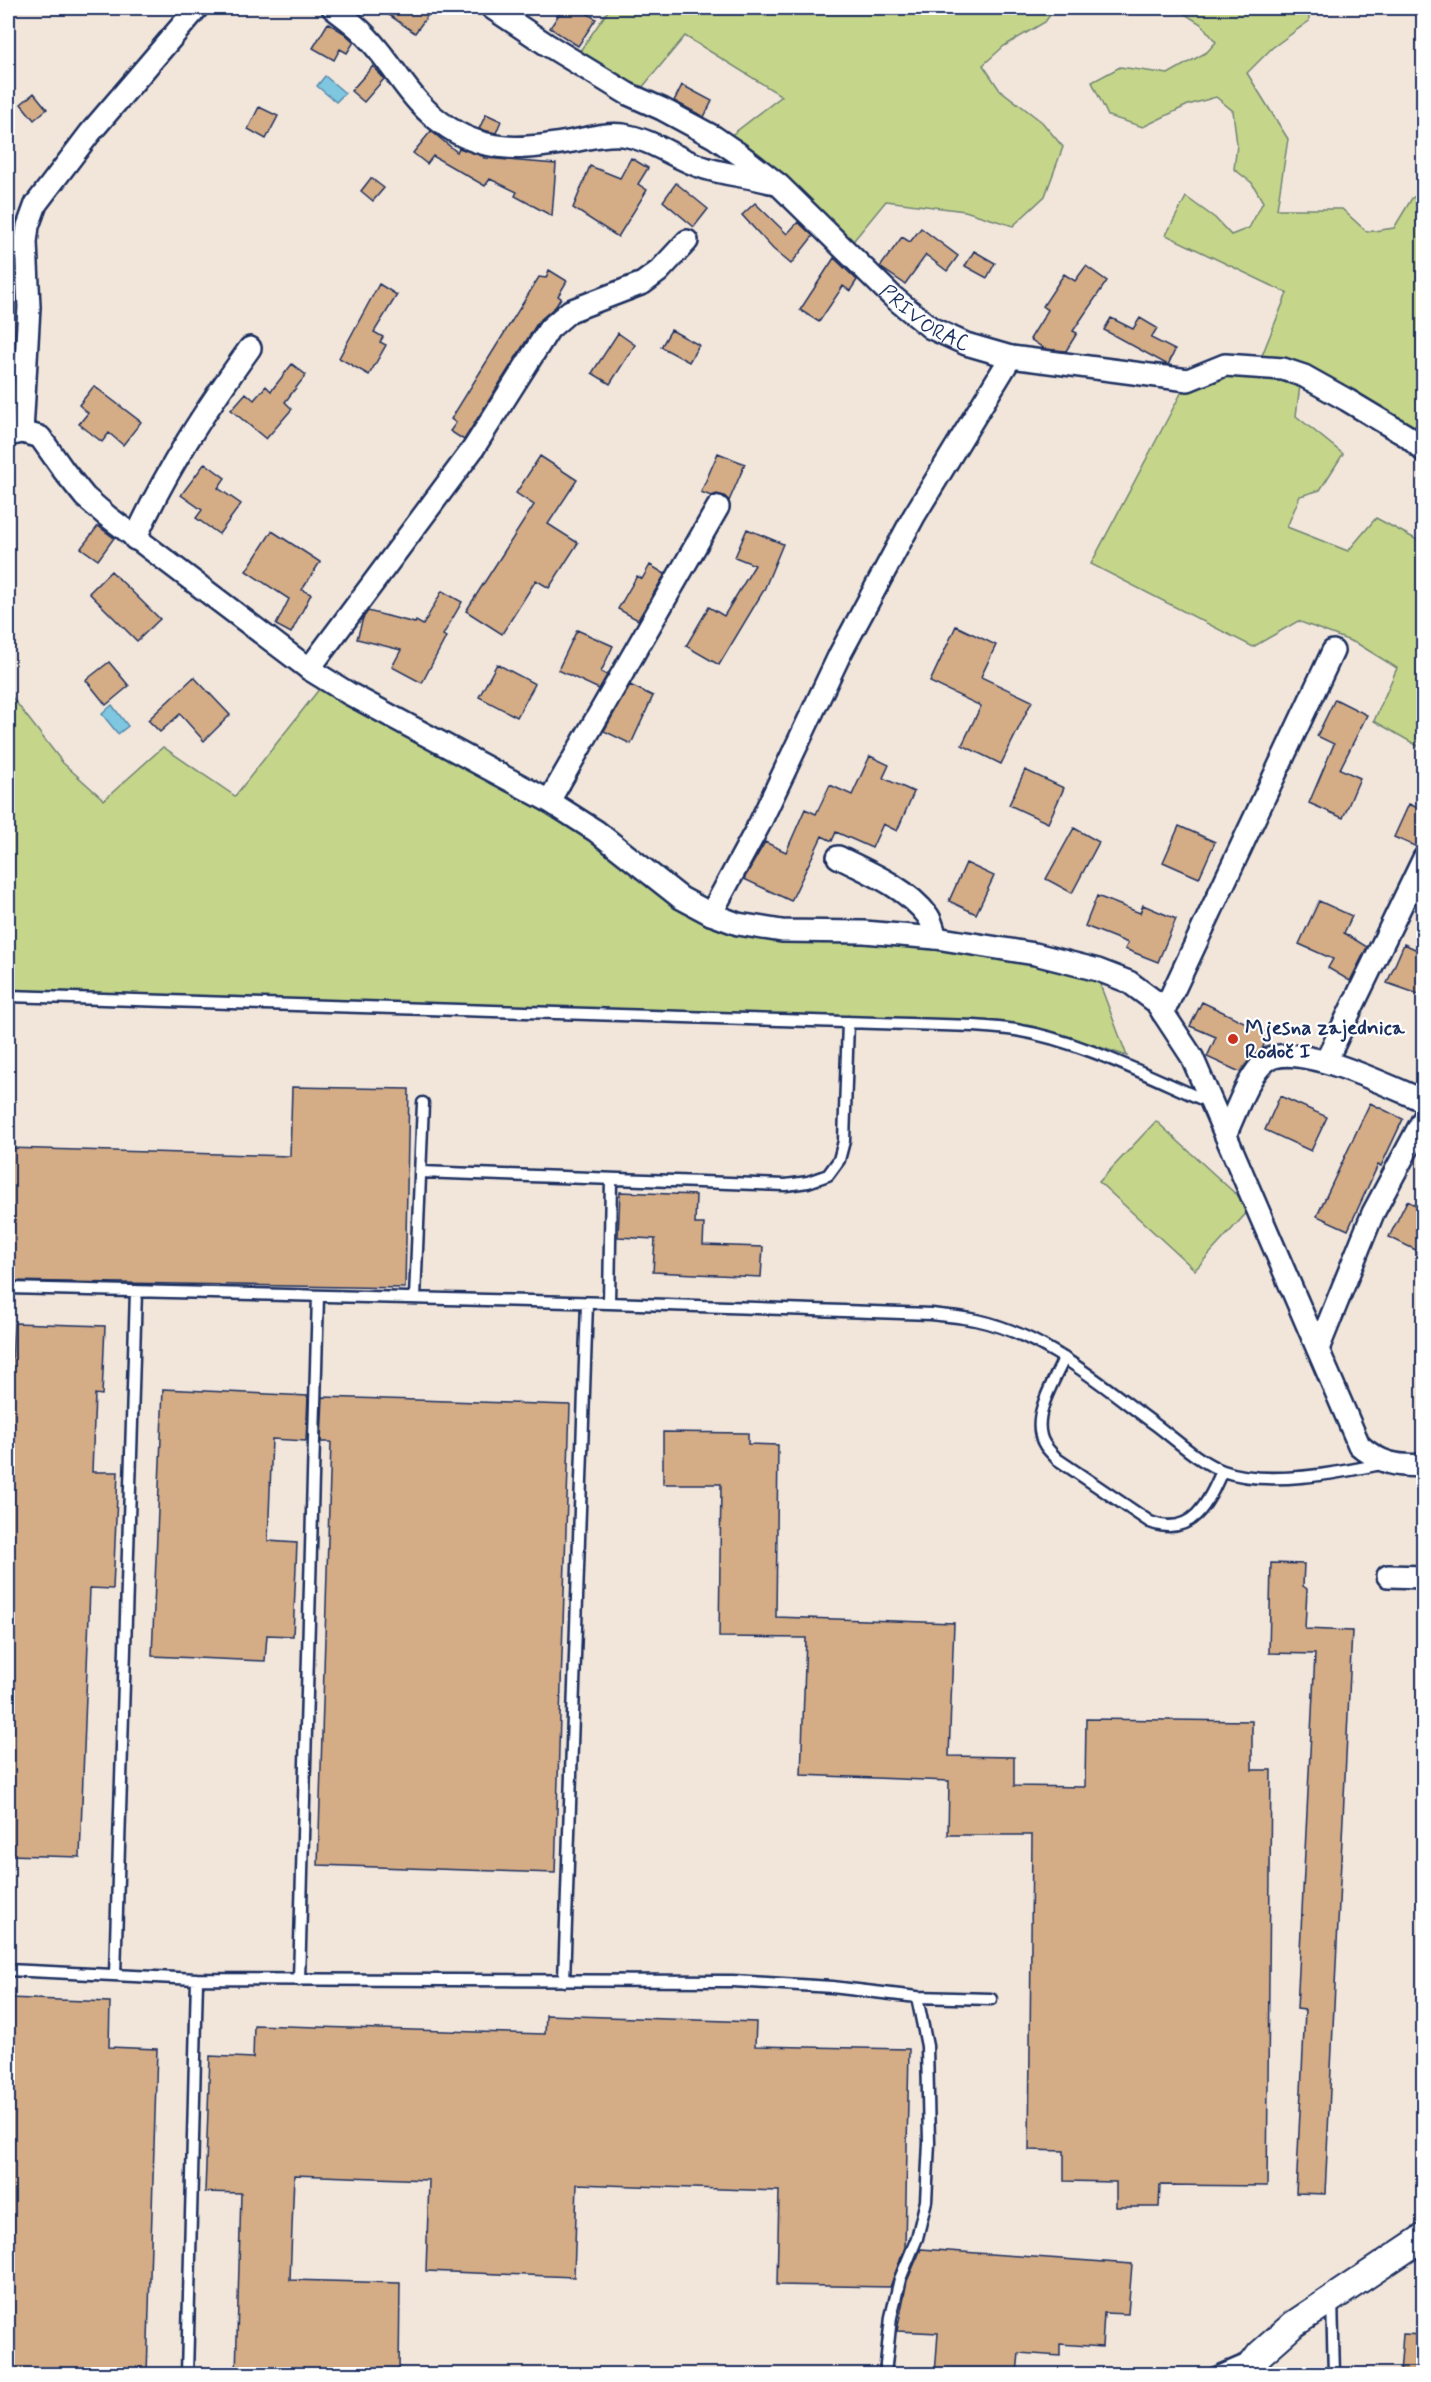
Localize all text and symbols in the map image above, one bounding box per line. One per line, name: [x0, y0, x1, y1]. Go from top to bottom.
street label: PRIVORAC: [873, 278, 974, 359]
place label: Mjesna zajednica Rodoč I: [1245, 1014, 1406, 1066]
marker: Mjesna zajednica Rodoč I: [1226, 1032, 1240, 1046]

